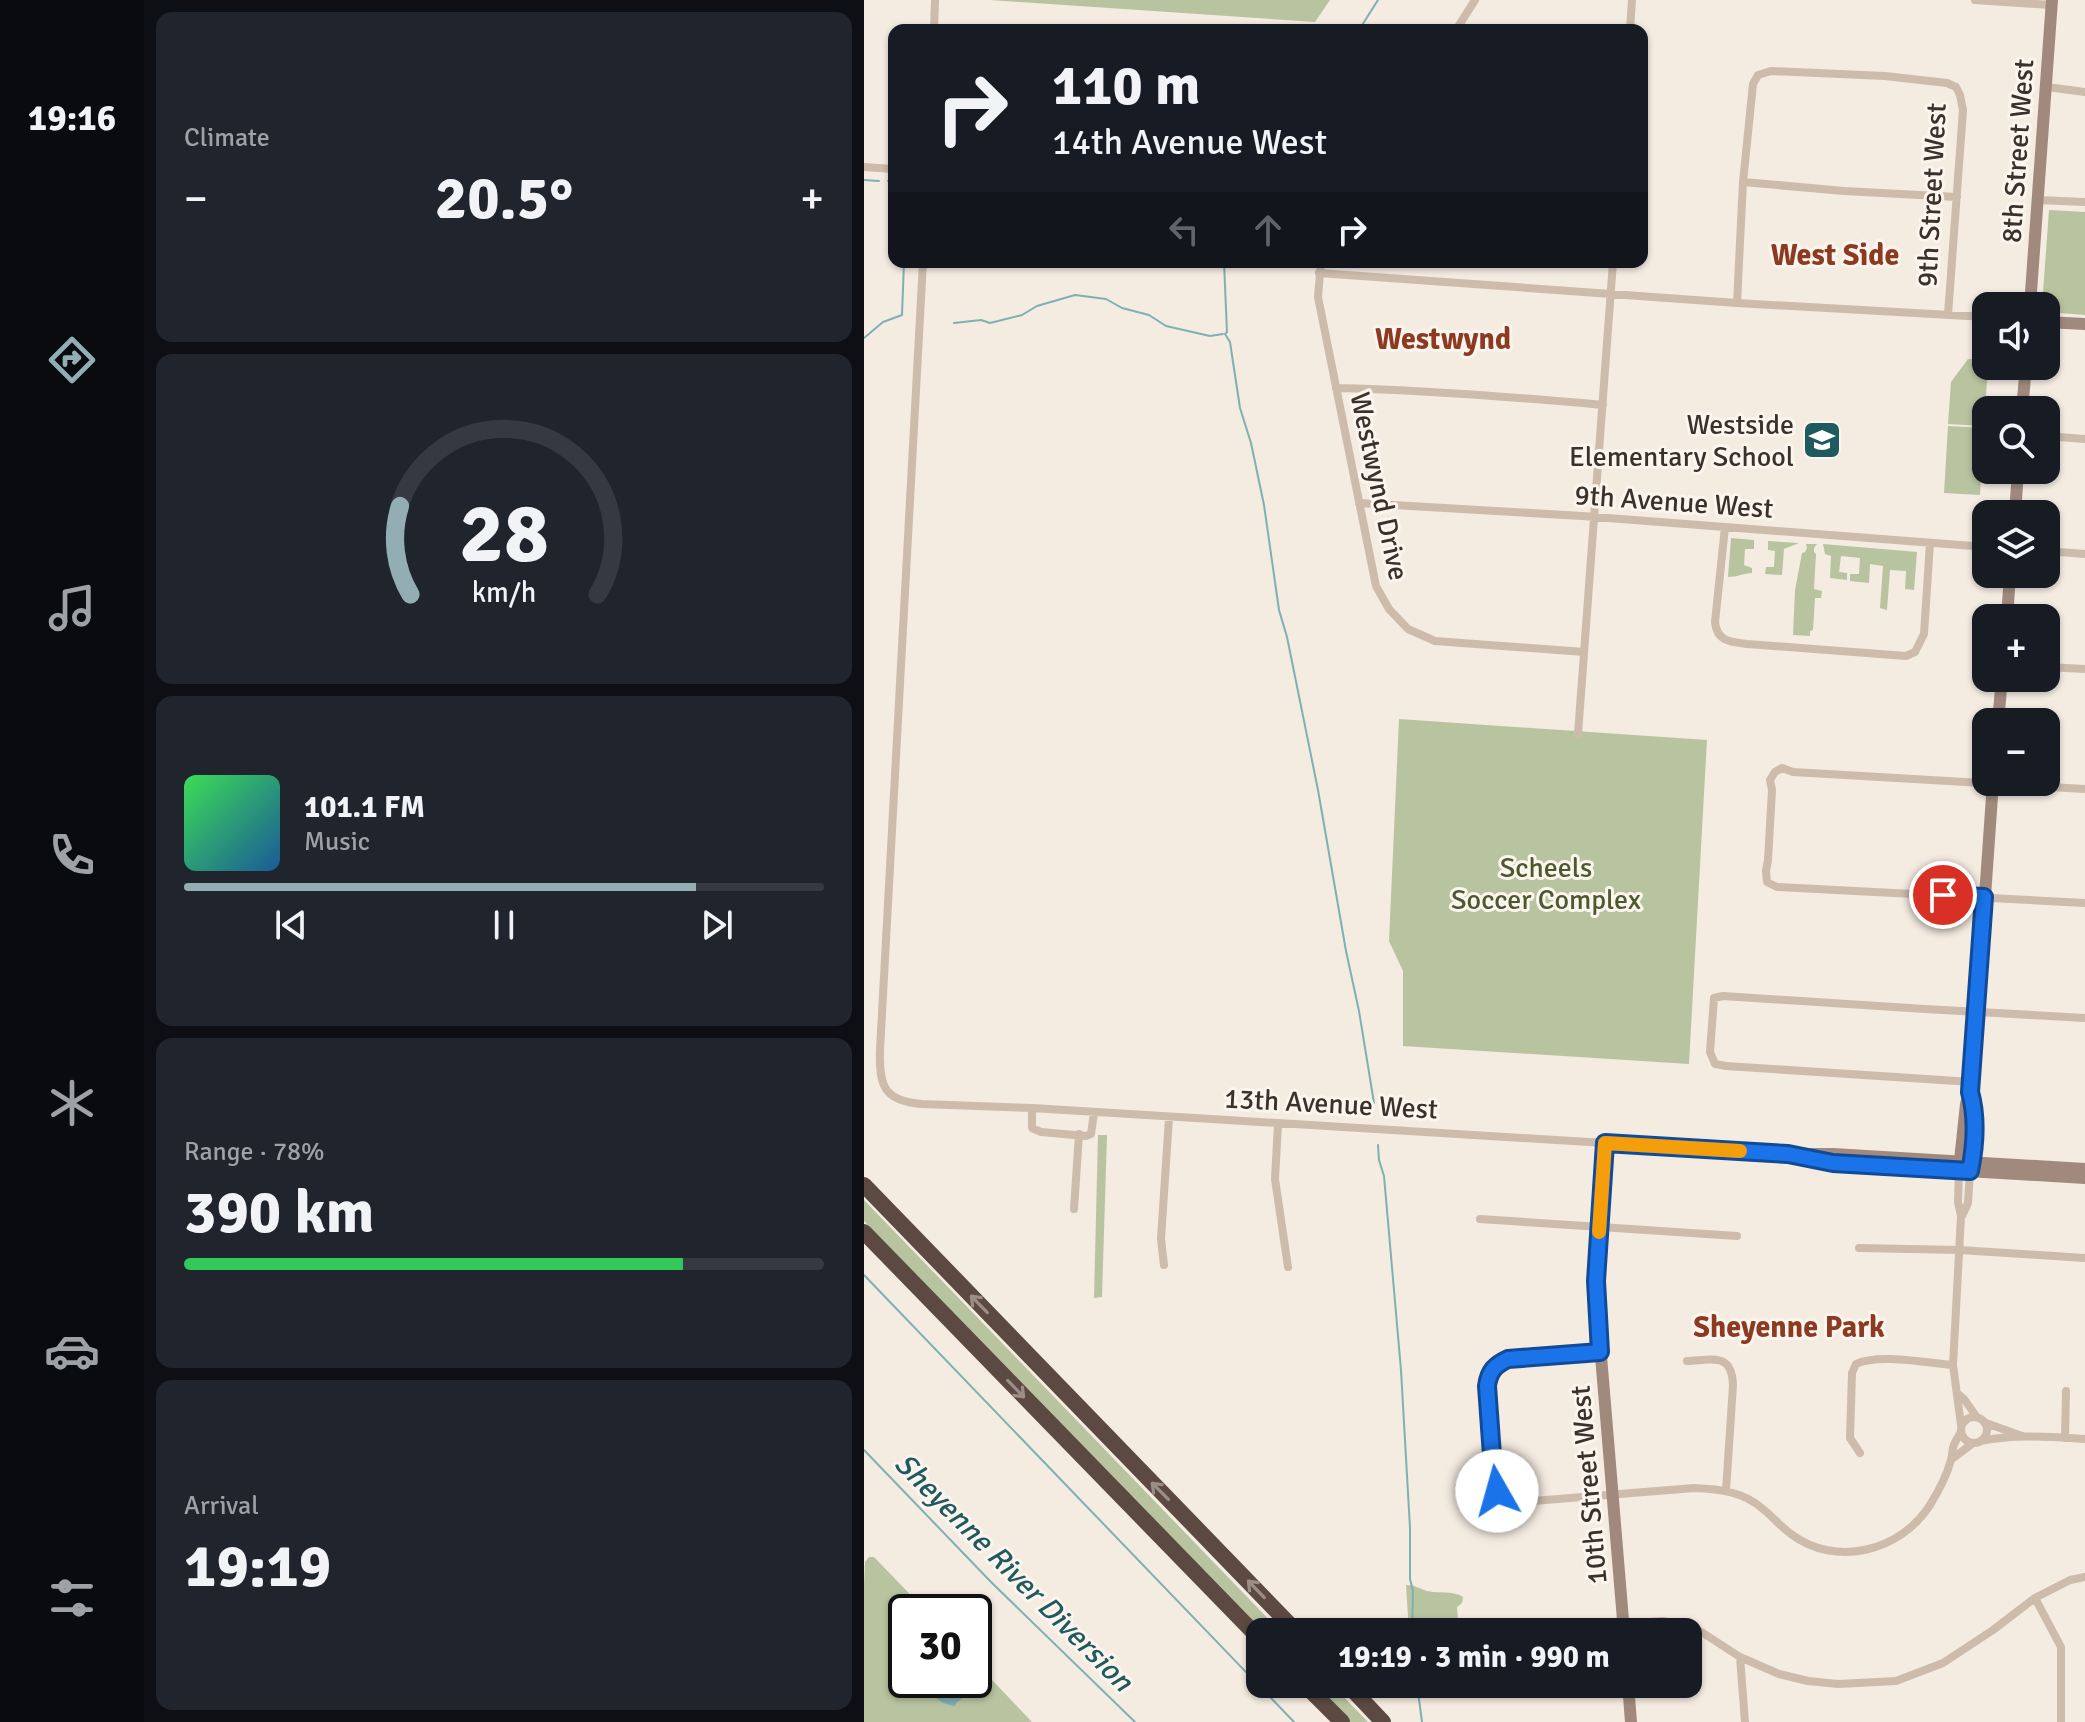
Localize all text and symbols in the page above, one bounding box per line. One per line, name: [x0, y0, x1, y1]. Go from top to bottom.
text: 110 m: [1052, 51, 1200, 120]
icon: right: [920, 56, 1024, 160]
street label: 8th Street West: [1995, 58, 2041, 244]
text: 19:16: [28, 96, 116, 141]
street label: 9th Street West: [1910, 102, 1954, 288]
text: 14th Avenue West: [1052, 120, 1327, 165]
text: Climate: [184, 122, 270, 154]
text: 20.5°: [435, 162, 573, 236]
text: −: [184, 172, 208, 226]
text: +: [800, 172, 824, 226]
icon: left: [1162, 208, 1206, 252]
icon: ahead: [1246, 208, 1290, 252]
icon: right: [1330, 208, 1374, 252]
district label: West Side: [1771, 237, 1899, 274]
map controls: [1972, 292, 2060, 796]
button: sound: [1972, 292, 2060, 380]
district label: Westwynd: [1375, 321, 1511, 358]
icon: directions: [44, 332, 100, 388]
street label: Westwynd Drive: [1343, 389, 1416, 583]
button: search: [1972, 396, 2060, 484]
place label: Westside Elementary School: [1569, 408, 1794, 474]
school or university icon: Westside Elementary School: [1801, 419, 1843, 461]
street label: 9th Avenue West: [1574, 478, 1774, 526]
text: 28: [459, 483, 549, 585]
button: layers: [1972, 500, 2060, 588]
text: km/h: [472, 575, 536, 610]
icon: music: [44, 580, 100, 636]
button: +: [1972, 604, 2060, 692]
button: −: [1972, 708, 2060, 796]
text: 101.1 FM: [304, 789, 425, 826]
text: Music: [304, 826, 370, 858]
icon: phone: [44, 827, 100, 883]
park label: Scheels Soccer Complex: [1451, 851, 1641, 917]
pin: [1909, 861, 1977, 929]
icon: arrive: [1921, 873, 1965, 917]
icon: previous: [269, 903, 313, 947]
icon: pause: [482, 903, 526, 947]
icon: next: [695, 903, 739, 947]
icon: climate: [44, 1075, 100, 1131]
street label: 13th Avenue West: [1223, 1081, 1439, 1127]
text: Range · 78%: [184, 1136, 325, 1168]
text: 390 km: [184, 1176, 374, 1250]
one-way arrow: [970, 1294, 989, 1314]
district label: Sheyenne Park: [1693, 1309, 1885, 1346]
icon: car: [44, 1323, 100, 1379]
one-way arrow: [1006, 1379, 1025, 1398]
street label: 10th Street West: [1563, 1384, 1615, 1586]
water label: Sheyenne River Diversion: [887, 1445, 1142, 1701]
position arrow: [1455, 1449, 1539, 1533]
one-way arrow: [1151, 1482, 1170, 1501]
text: Arrival: [184, 1490, 259, 1522]
text: 19:19: [184, 1530, 331, 1604]
icon: filters: [44, 1570, 100, 1626]
one-way arrow: [1247, 1579, 1266, 1599]
speed limit sign: 30: [888, 1594, 992, 1698]
text: 19:19 · 3 min · 990 m: [1338, 1639, 1610, 1676]

